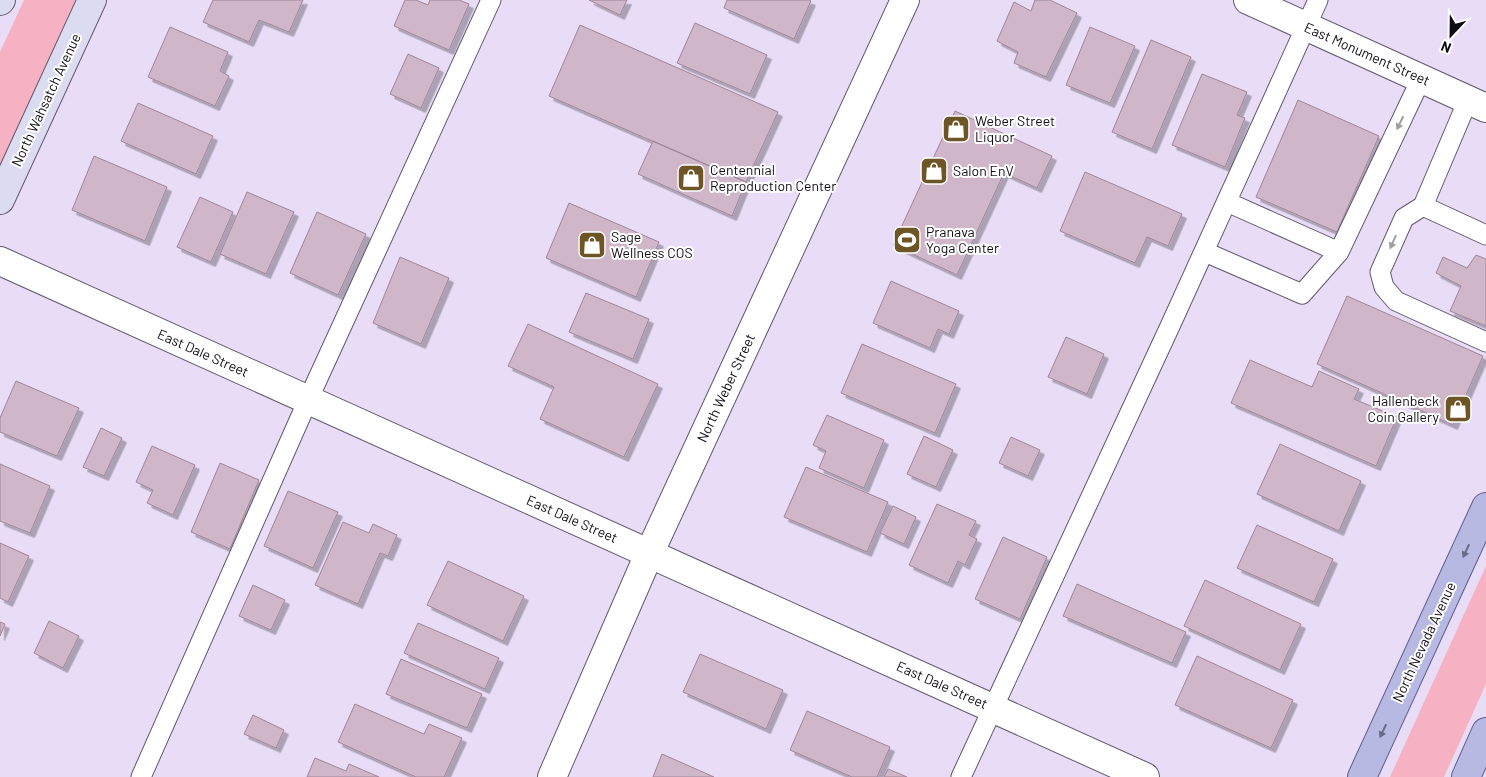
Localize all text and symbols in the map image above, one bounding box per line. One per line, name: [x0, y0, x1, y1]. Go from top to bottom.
north arrow: [1426, 10, 1476, 60]
street label: East Monument Street: [1302, 18, 1433, 89]
street label: North Wahsatch Avenue: [7, 30, 84, 169]
text: N: [1438, 38, 1453, 57]
place label: Weber Street Liquor: [975, 112, 1055, 145]
shop icon: Weber Street Liquor: [941, 114, 971, 144]
one-way arrow: [1396, 115, 1404, 130]
shop icon: Salon EnV: [919, 156, 949, 186]
place label: Centennial Reproduction Center: [710, 161, 836, 194]
place label: Salon EnV: [953, 162, 1014, 179]
shop icon: Centennial Reproduction Center: [676, 163, 706, 193]
place label: Pranava Yoga Center: [926, 223, 999, 256]
sports icon: Pranava Yoga Center: [892, 225, 922, 255]
place label: Sage Wellness COS: [611, 228, 693, 261]
shop icon: Sage Wellness COS: [577, 230, 607, 260]
one-way arrow: [1389, 235, 1397, 249]
street label: East Dale Street: [155, 325, 251, 380]
street label: North Weber Street: [693, 331, 758, 445]
place label: Hallenbeck Coin Gallery: [1367, 392, 1440, 425]
shop icon: Hallenbeck Coin Gallery: [1443, 394, 1473, 424]
street label: East Dale Street: [524, 491, 620, 546]
one-way arrow: [1461, 544, 1470, 559]
street label: North Nevada Avenue: [1388, 579, 1459, 704]
street label: East Dale Street: [894, 657, 990, 712]
one-way arrow: [1379, 724, 1387, 738]

